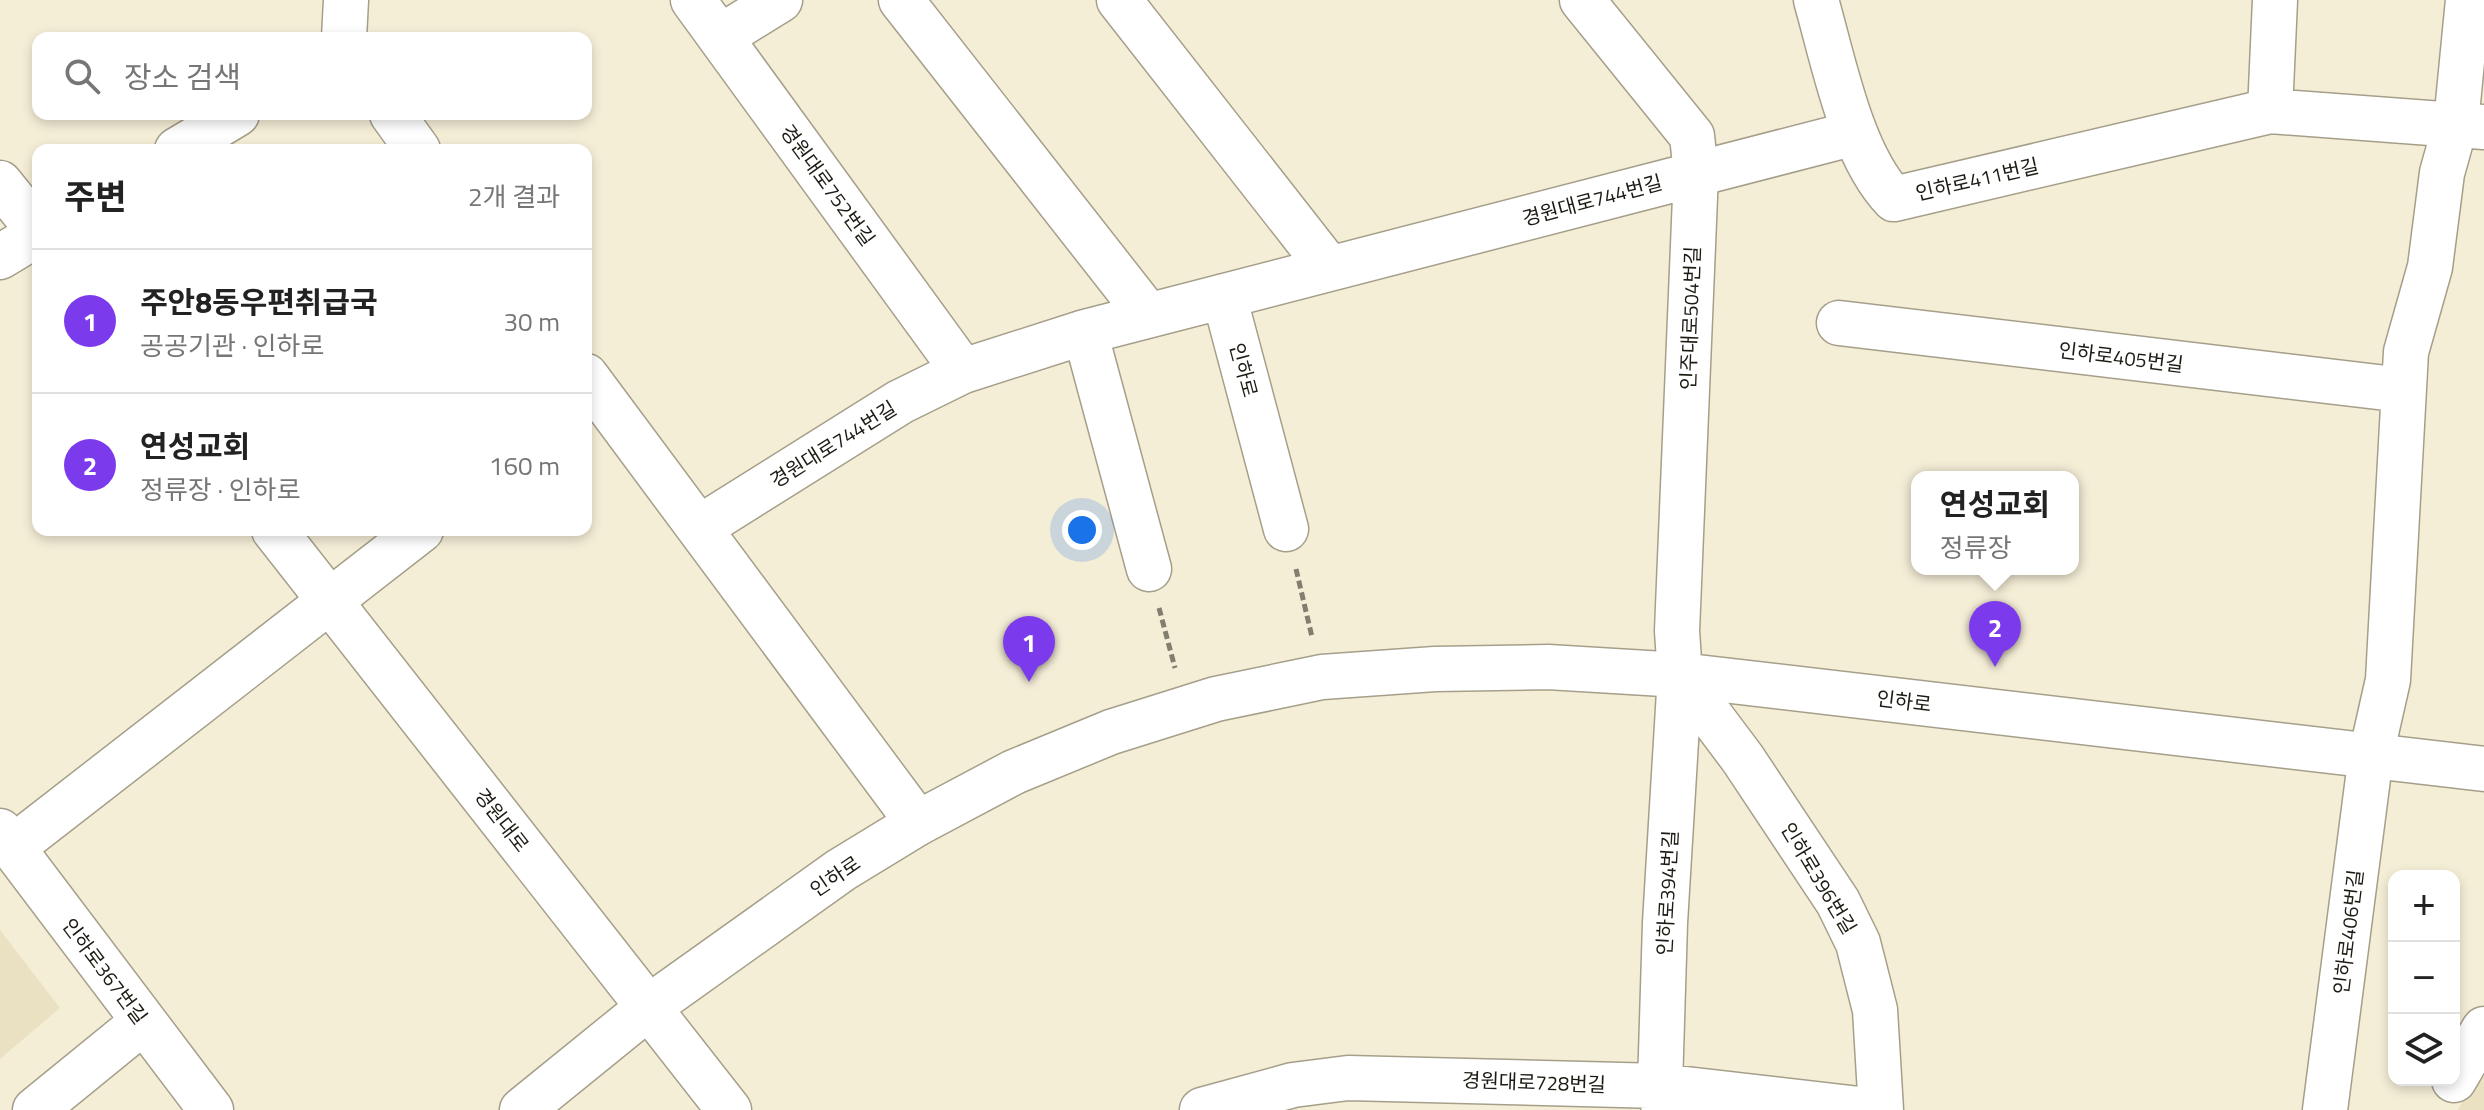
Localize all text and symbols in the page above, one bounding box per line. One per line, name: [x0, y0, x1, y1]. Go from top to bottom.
search box: [32, 32, 592, 120]
icon: search: [60, 54, 104, 98]
text: 장소 검색: [124, 54, 241, 100]
street label: 경원대로752번길: [773, 118, 883, 252]
street label: 인하로411번길: [1912, 150, 2042, 208]
street label: 경원대로744번길: [1518, 166, 1666, 234]
text: 주변: [64, 170, 127, 222]
text: 2개 결과: [468, 177, 560, 216]
street label: 인주대로504번길: [1672, 246, 1708, 390]
text: 주안8동우편취급국: [140, 279, 378, 325]
text: 1: [83, 302, 97, 341]
text: 30 m: [503, 302, 560, 341]
text: 공공기관 · 인하로: [140, 326, 325, 365]
street label: 인하로405번길: [2057, 334, 2185, 380]
street label: 인하로: [1222, 339, 1266, 401]
street label: 경원대로744번길: [764, 393, 902, 495]
text: 연성교회: [140, 423, 250, 469]
text: 2: [83, 446, 97, 485]
text: 160 m: [489, 446, 560, 485]
text: 정류장 · 인하로: [140, 470, 301, 509]
popup: [1911, 471, 2079, 575]
text: 연성교회: [1940, 481, 2050, 527]
your location: [1062, 510, 1102, 550]
text: 정류장: [1940, 528, 2012, 567]
pin: 2: [1969, 601, 2021, 667]
pin: 1: [1003, 616, 1055, 682]
street label: 인하로: [1875, 682, 1933, 720]
street label: 경원대로: [467, 781, 537, 859]
street label: 인하로396번길: [1773, 816, 1865, 940]
street label: 인하로394번길: [1648, 829, 1686, 957]
street label: 인하로: [803, 848, 867, 904]
street label: 인하로406번길: [2325, 868, 2371, 996]
map controls: [2388, 870, 2460, 1086]
button: +: [2388, 870, 2460, 942]
street label: 인하로367번길: [55, 912, 155, 1030]
button: −: [2388, 942, 2460, 1014]
button: layers: [2388, 1014, 2460, 1086]
street label: 경원대로728번길: [1462, 1064, 1606, 1100]

